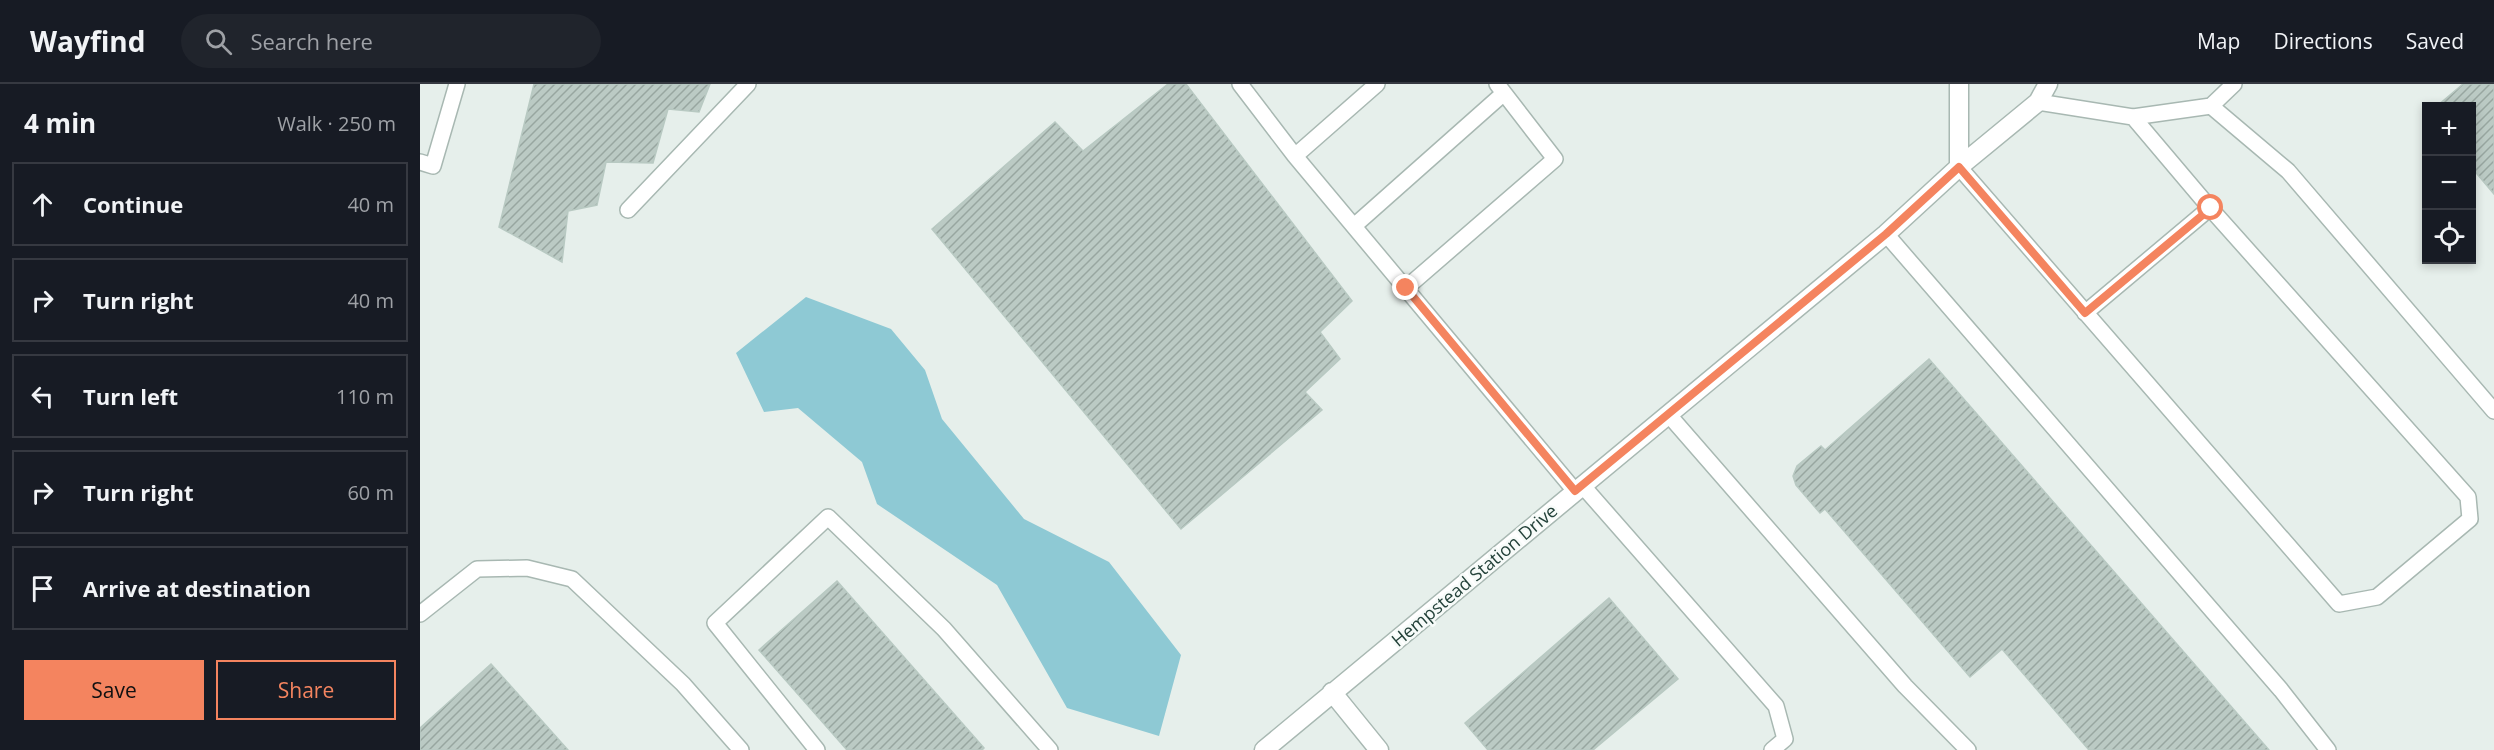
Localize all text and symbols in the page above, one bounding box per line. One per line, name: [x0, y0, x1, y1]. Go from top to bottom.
search box: [181, 14, 601, 68]
text: Wayfind: [30, 22, 145, 60]
icon: search: [202, 25, 235, 58]
text: Search here: [250, 26, 373, 56]
text: Map: [2197, 27, 2240, 55]
text: Directions: [2273, 27, 2373, 55]
text: Saved: [2406, 27, 2464, 55]
map controls: [2422, 102, 2476, 264]
button: +: [2422, 102, 2476, 156]
text: 4 min: [24, 105, 96, 141]
text: Walk · 250 m: [277, 110, 396, 137]
button: −: [2422, 156, 2476, 210]
icon: ahead: [26, 188, 59, 221]
text: Continue: [83, 189, 183, 219]
text: 40 m: [347, 191, 394, 218]
route start: [2197, 194, 2223, 220]
button: locate: [2422, 210, 2476, 264]
route end: [1392, 274, 1418, 300]
icon: right: [26, 284, 59, 317]
text: Turn right: [83, 285, 194, 315]
text: 40 m: [347, 287, 394, 314]
icon: left: [26, 380, 59, 413]
text: Turn left: [83, 381, 178, 411]
text: 110 m: [336, 383, 394, 410]
icon: right: [26, 476, 59, 509]
text: Turn right: [83, 477, 194, 507]
text: 60 m: [347, 479, 394, 506]
street label: Hempstead Station Drive: [1386, 498, 1562, 652]
icon: arrive: [26, 572, 59, 605]
text: Arrive at destination: [83, 573, 311, 603]
button: Save: [24, 660, 204, 720]
button: Share: [216, 660, 396, 720]

